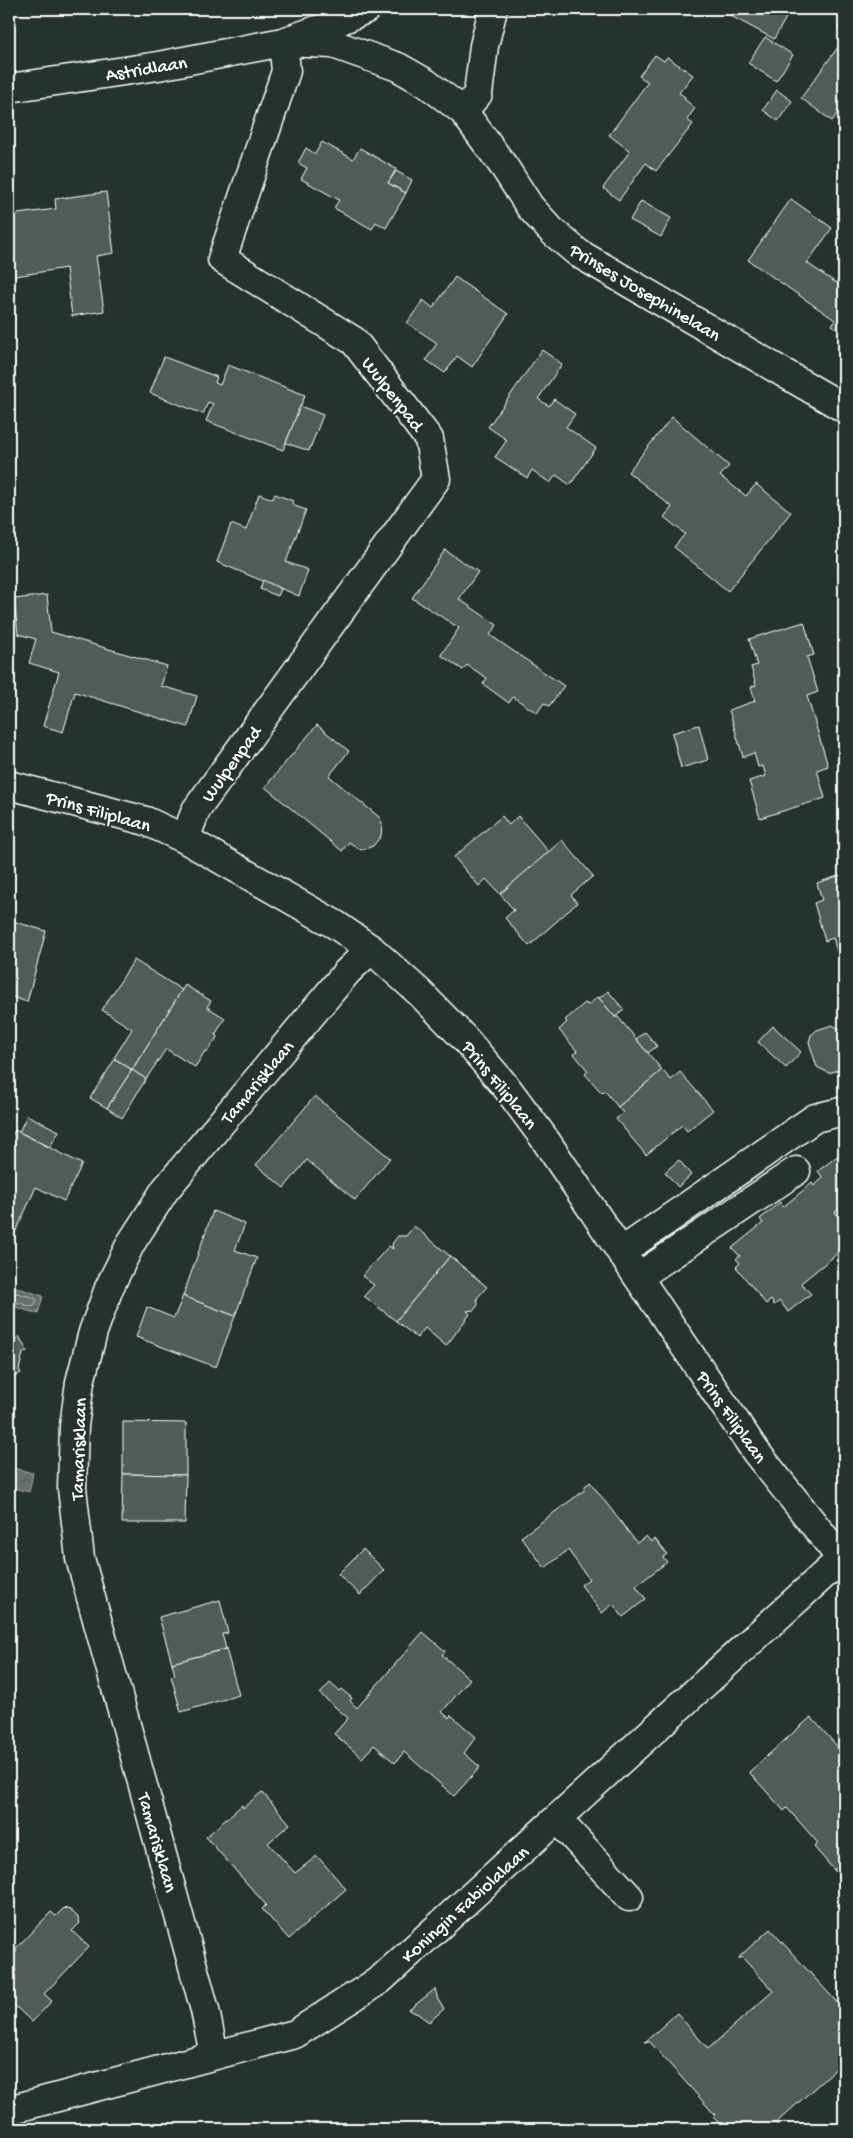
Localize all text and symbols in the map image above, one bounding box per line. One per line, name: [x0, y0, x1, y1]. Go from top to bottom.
street label: Astridlaan: [104, 53, 189, 88]
street label: Prinses Josephinelaan: [564, 239, 724, 348]
street label: Wulpenpad: [355, 353, 429, 439]
street label: Wulpenpad: [198, 721, 269, 808]
street label: Prins Filiplaan: [42, 787, 153, 839]
street label: Prins Filiplaan: [455, 1036, 541, 1135]
street label: Tamarisklaan: [216, 1037, 300, 1131]
street label: Prins Filiplaan: [689, 1366, 770, 1469]
street label: Tamarisklaan: [67, 1397, 94, 1502]
street label: Tamarisklaan: [130, 1790, 181, 1895]
street label: Koningin Fabiolalaan: [398, 1842, 535, 1969]

